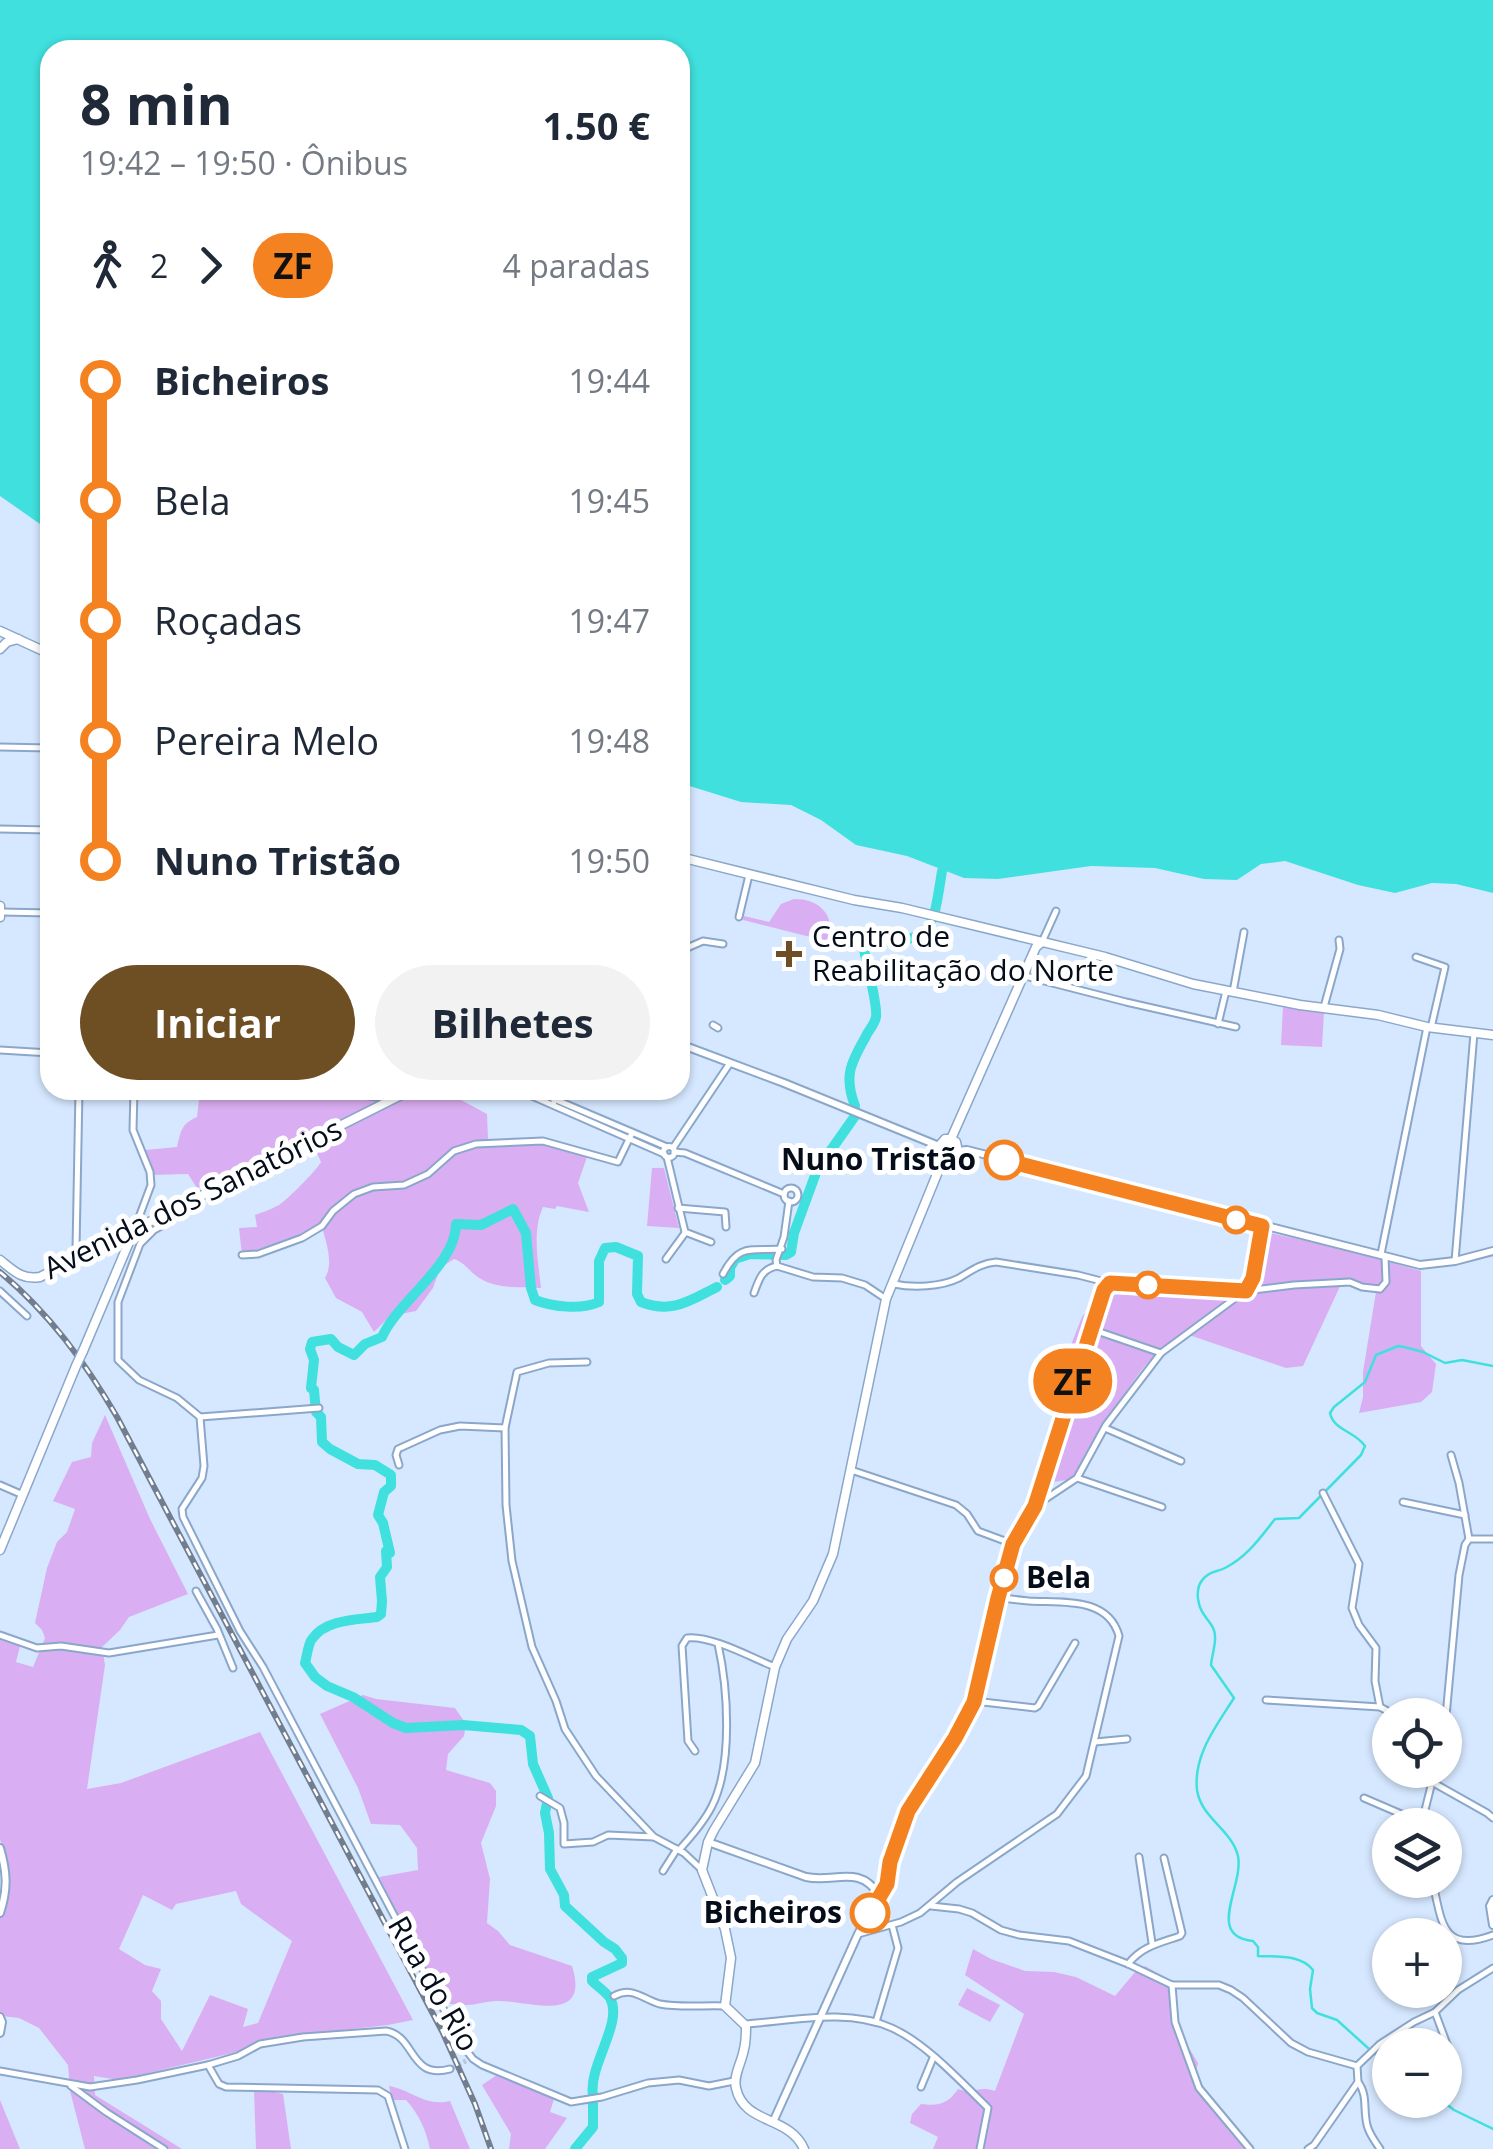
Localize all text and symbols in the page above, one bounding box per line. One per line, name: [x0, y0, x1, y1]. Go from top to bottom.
text: 8 min: [80, 66, 233, 141]
text: 1.50 €: [542, 99, 650, 151]
text: 19:42 – 19:50 · Ônibus: [80, 141, 408, 184]
icon: walk: [80, 238, 135, 293]
icon: forward: [183, 238, 238, 293]
text: ZF: [273, 242, 313, 289]
text: 2: [150, 244, 168, 287]
text: 4 paradas: [503, 244, 650, 287]
text: Bicheiros: [154, 354, 329, 406]
text: 19:44: [568, 359, 650, 402]
text: Bela: [154, 474, 231, 526]
text: 19:45: [568, 479, 650, 522]
text: Roçadas: [154, 594, 302, 646]
text: 19:47: [568, 599, 650, 642]
text: Pereira Melo: [154, 714, 379, 766]
text: 19:48: [568, 719, 650, 762]
text: Nuno Tristão: [154, 834, 401, 886]
text: 19:50: [568, 839, 650, 882]
place label: Centro de Reabilitação do Norte: [812, 915, 1114, 990]
marker: Centro de Reabilitação do Norte: [776, 941, 802, 967]
button: Iniciar: [80, 965, 355, 1080]
button: Bilhetes: [375, 965, 650, 1080]
street label: Avenida dos Sanatórios: [36, 1108, 348, 1288]
place label: Nuno Tristão: [781, 1138, 976, 1179]
marker: Nuno Tristão: [985, 1141, 1023, 1179]
unlabelled marker: [1223, 1207, 1249, 1233]
unlabelled marker: [1135, 1272, 1161, 1298]
line badge: ZF: [1028, 1348, 1118, 1414]
text: ZF: [1053, 1358, 1093, 1405]
place label: Bela: [1026, 1556, 1091, 1597]
marker: Bela: [991, 1565, 1017, 1591]
map controls: [1372, 1698, 1462, 2118]
button: locate: [1372, 1698, 1462, 1788]
button: layers: [1372, 1808, 1462, 1898]
place label: Bicheiros: [704, 1891, 842, 1932]
marker: Bicheiros: [851, 1894, 889, 1932]
street label: Rua do Rio: [379, 1908, 489, 2058]
button: +: [1372, 1918, 1462, 2008]
button: −: [1372, 2028, 1462, 2118]

